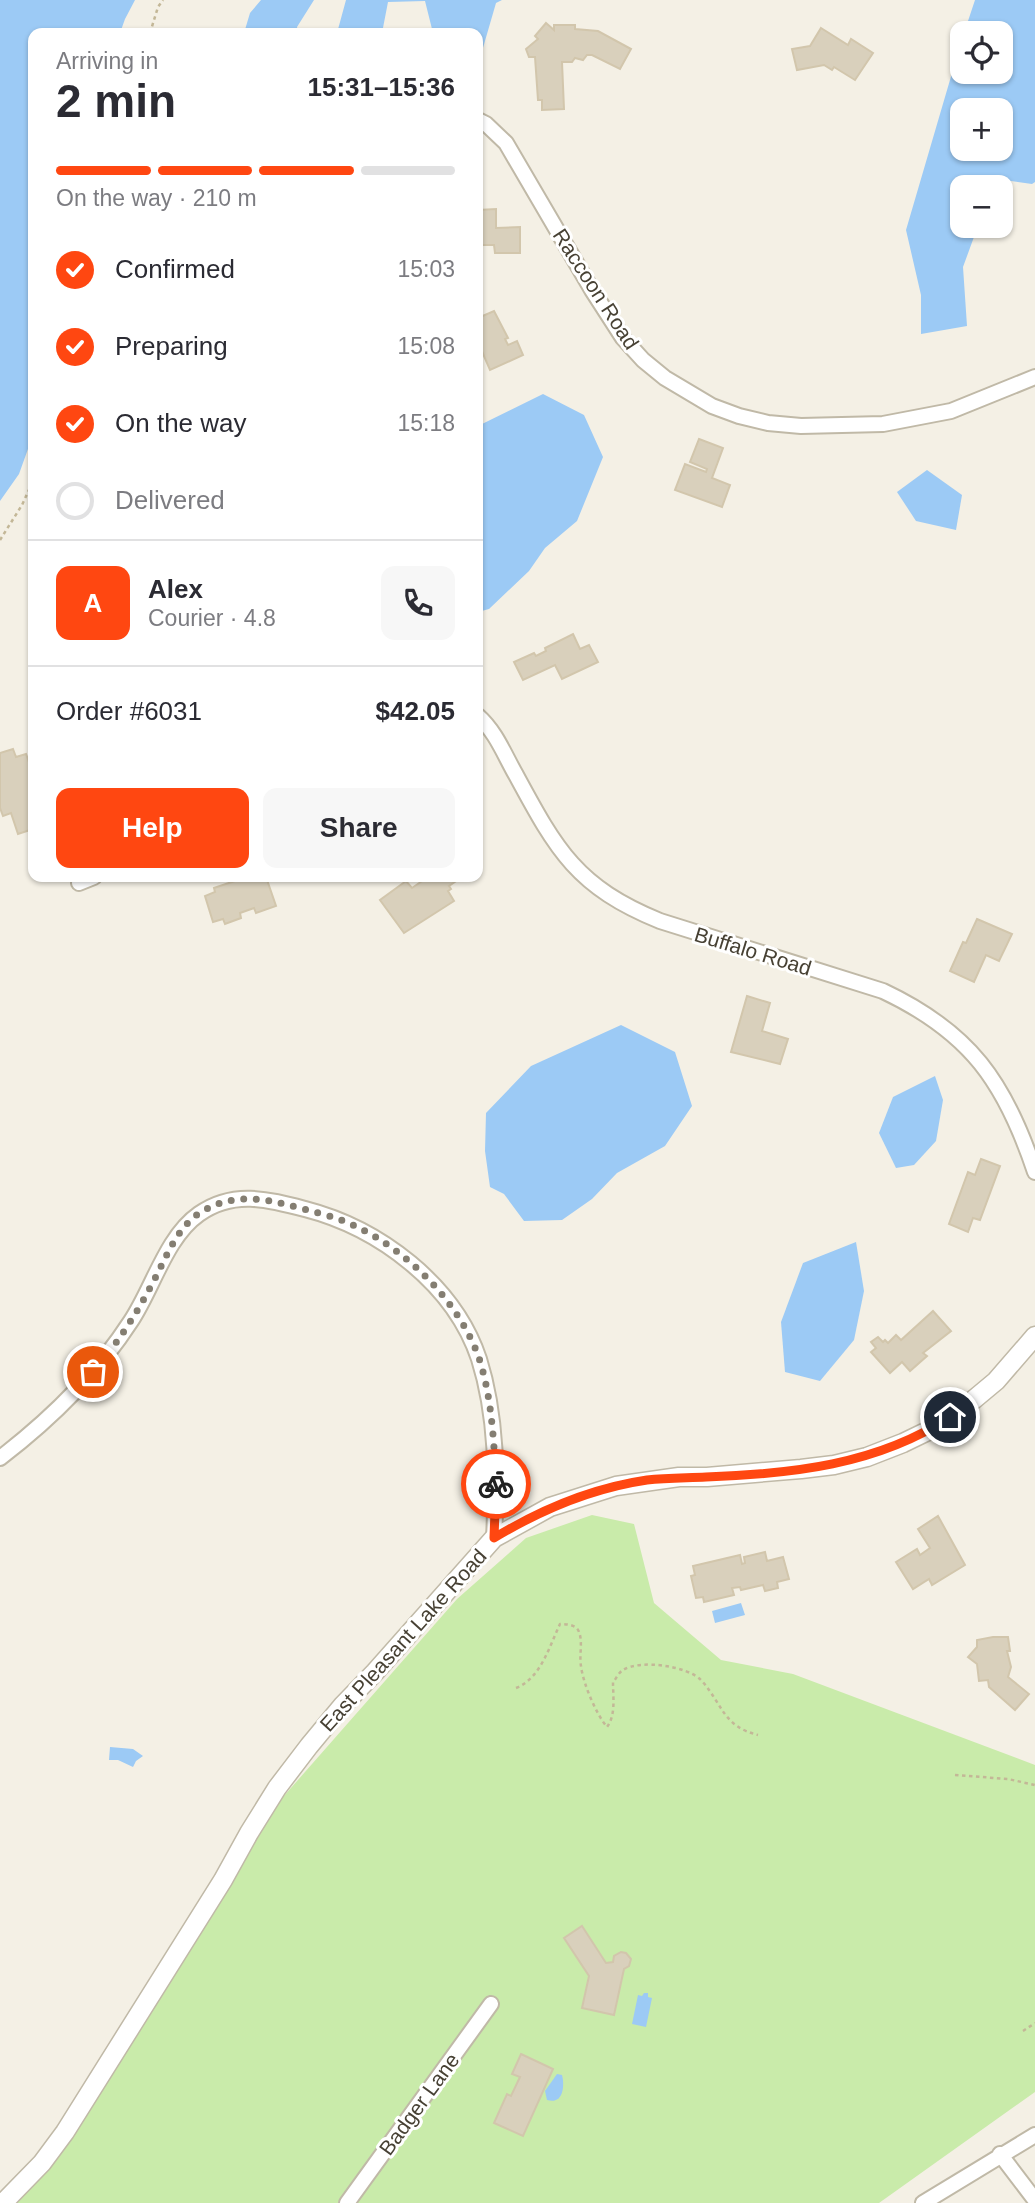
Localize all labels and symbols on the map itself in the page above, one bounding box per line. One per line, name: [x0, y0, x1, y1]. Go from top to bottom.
street label: Raccoon Road: [549, 224, 643, 354]
street label: Buffalo Road: [692, 922, 814, 980]
pin: [63, 1342, 123, 1402]
pin: [920, 1387, 980, 1447]
courier: [461, 1449, 531, 1519]
street label: East Pleasant Lake Road: [315, 1544, 491, 1736]
street label: Badger Lane: [374, 2049, 464, 2159]

